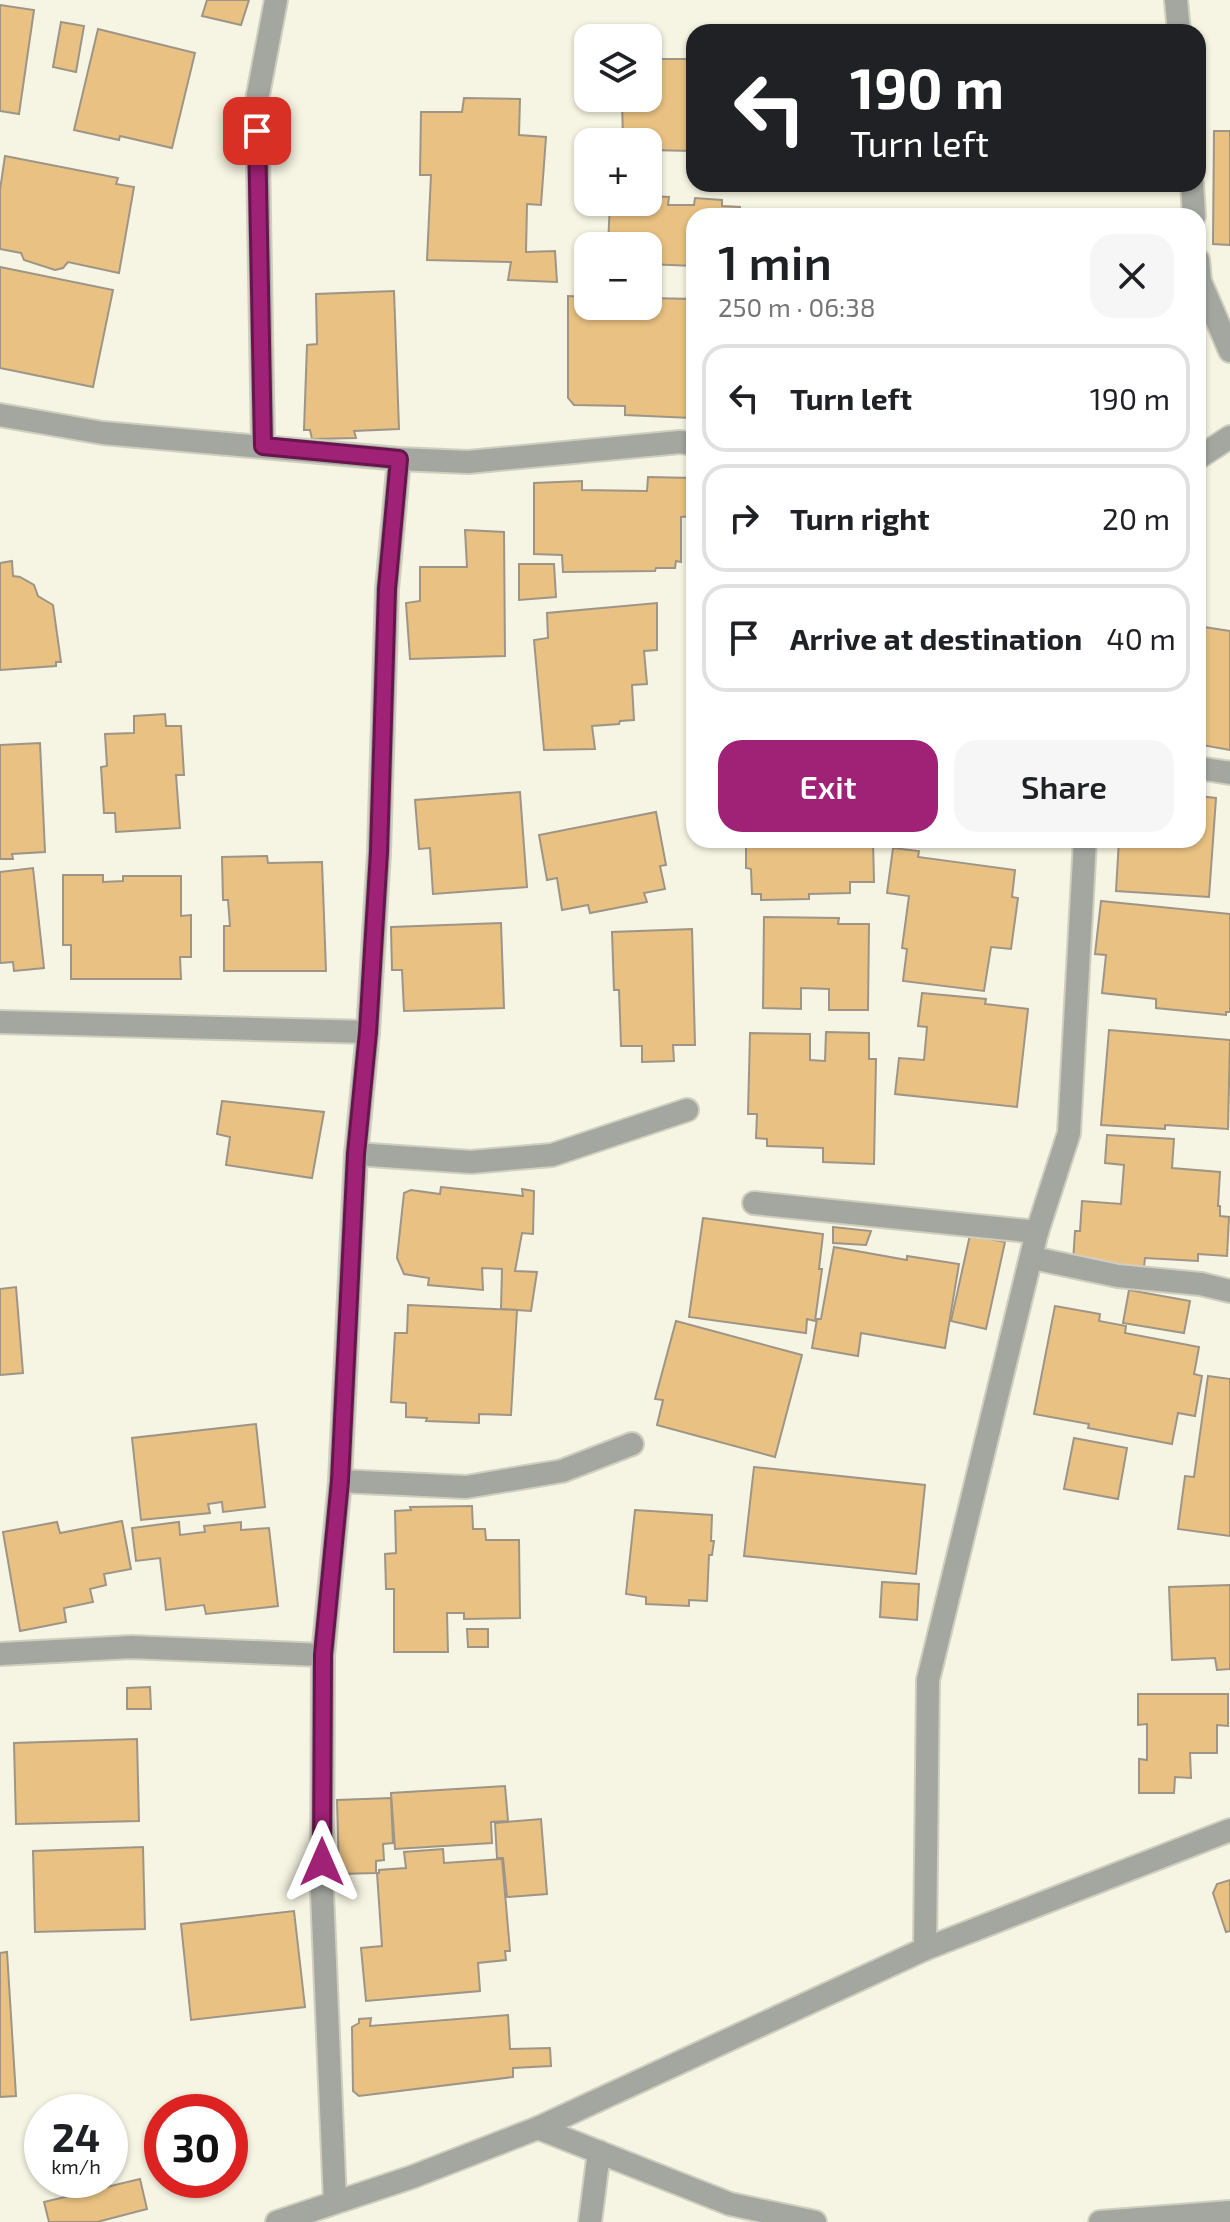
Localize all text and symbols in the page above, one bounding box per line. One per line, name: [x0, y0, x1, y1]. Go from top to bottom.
map controls: [574, 24, 662, 320]
button: layers: [574, 24, 662, 112]
text: 190 m: [850, 53, 1004, 120]
icon: left: [718, 56, 822, 160]
pin: [223, 97, 291, 165]
icon: arrive: [235, 109, 279, 153]
text: Turn left: [850, 121, 989, 164]
button: +: [574, 128, 662, 216]
button: −: [574, 232, 662, 320]
text: 1 min: [718, 232, 832, 290]
button: close: [1090, 234, 1174, 318]
text: 250 m · 06:38: [718, 291, 875, 322]
icon: left: [722, 376, 766, 420]
text: Turn left: [790, 380, 912, 416]
text: 190 m: [1090, 380, 1170, 416]
icon: right: [722, 496, 766, 540]
text: Turn right: [790, 500, 930, 536]
text: 20 m: [1102, 500, 1170, 536]
icon: arrive: [722, 616, 766, 660]
text: Arrive at destination: [790, 620, 1082, 656]
text: 40 m: [1106, 620, 1176, 656]
button: Exit: [718, 740, 938, 832]
button: Share: [954, 740, 1174, 832]
position arrow: [280, 1820, 364, 1904]
speed limit sign: 30: [144, 2094, 248, 2198]
text: 24: [52, 2112, 100, 2160]
text: km/h: [51, 2154, 101, 2178]

